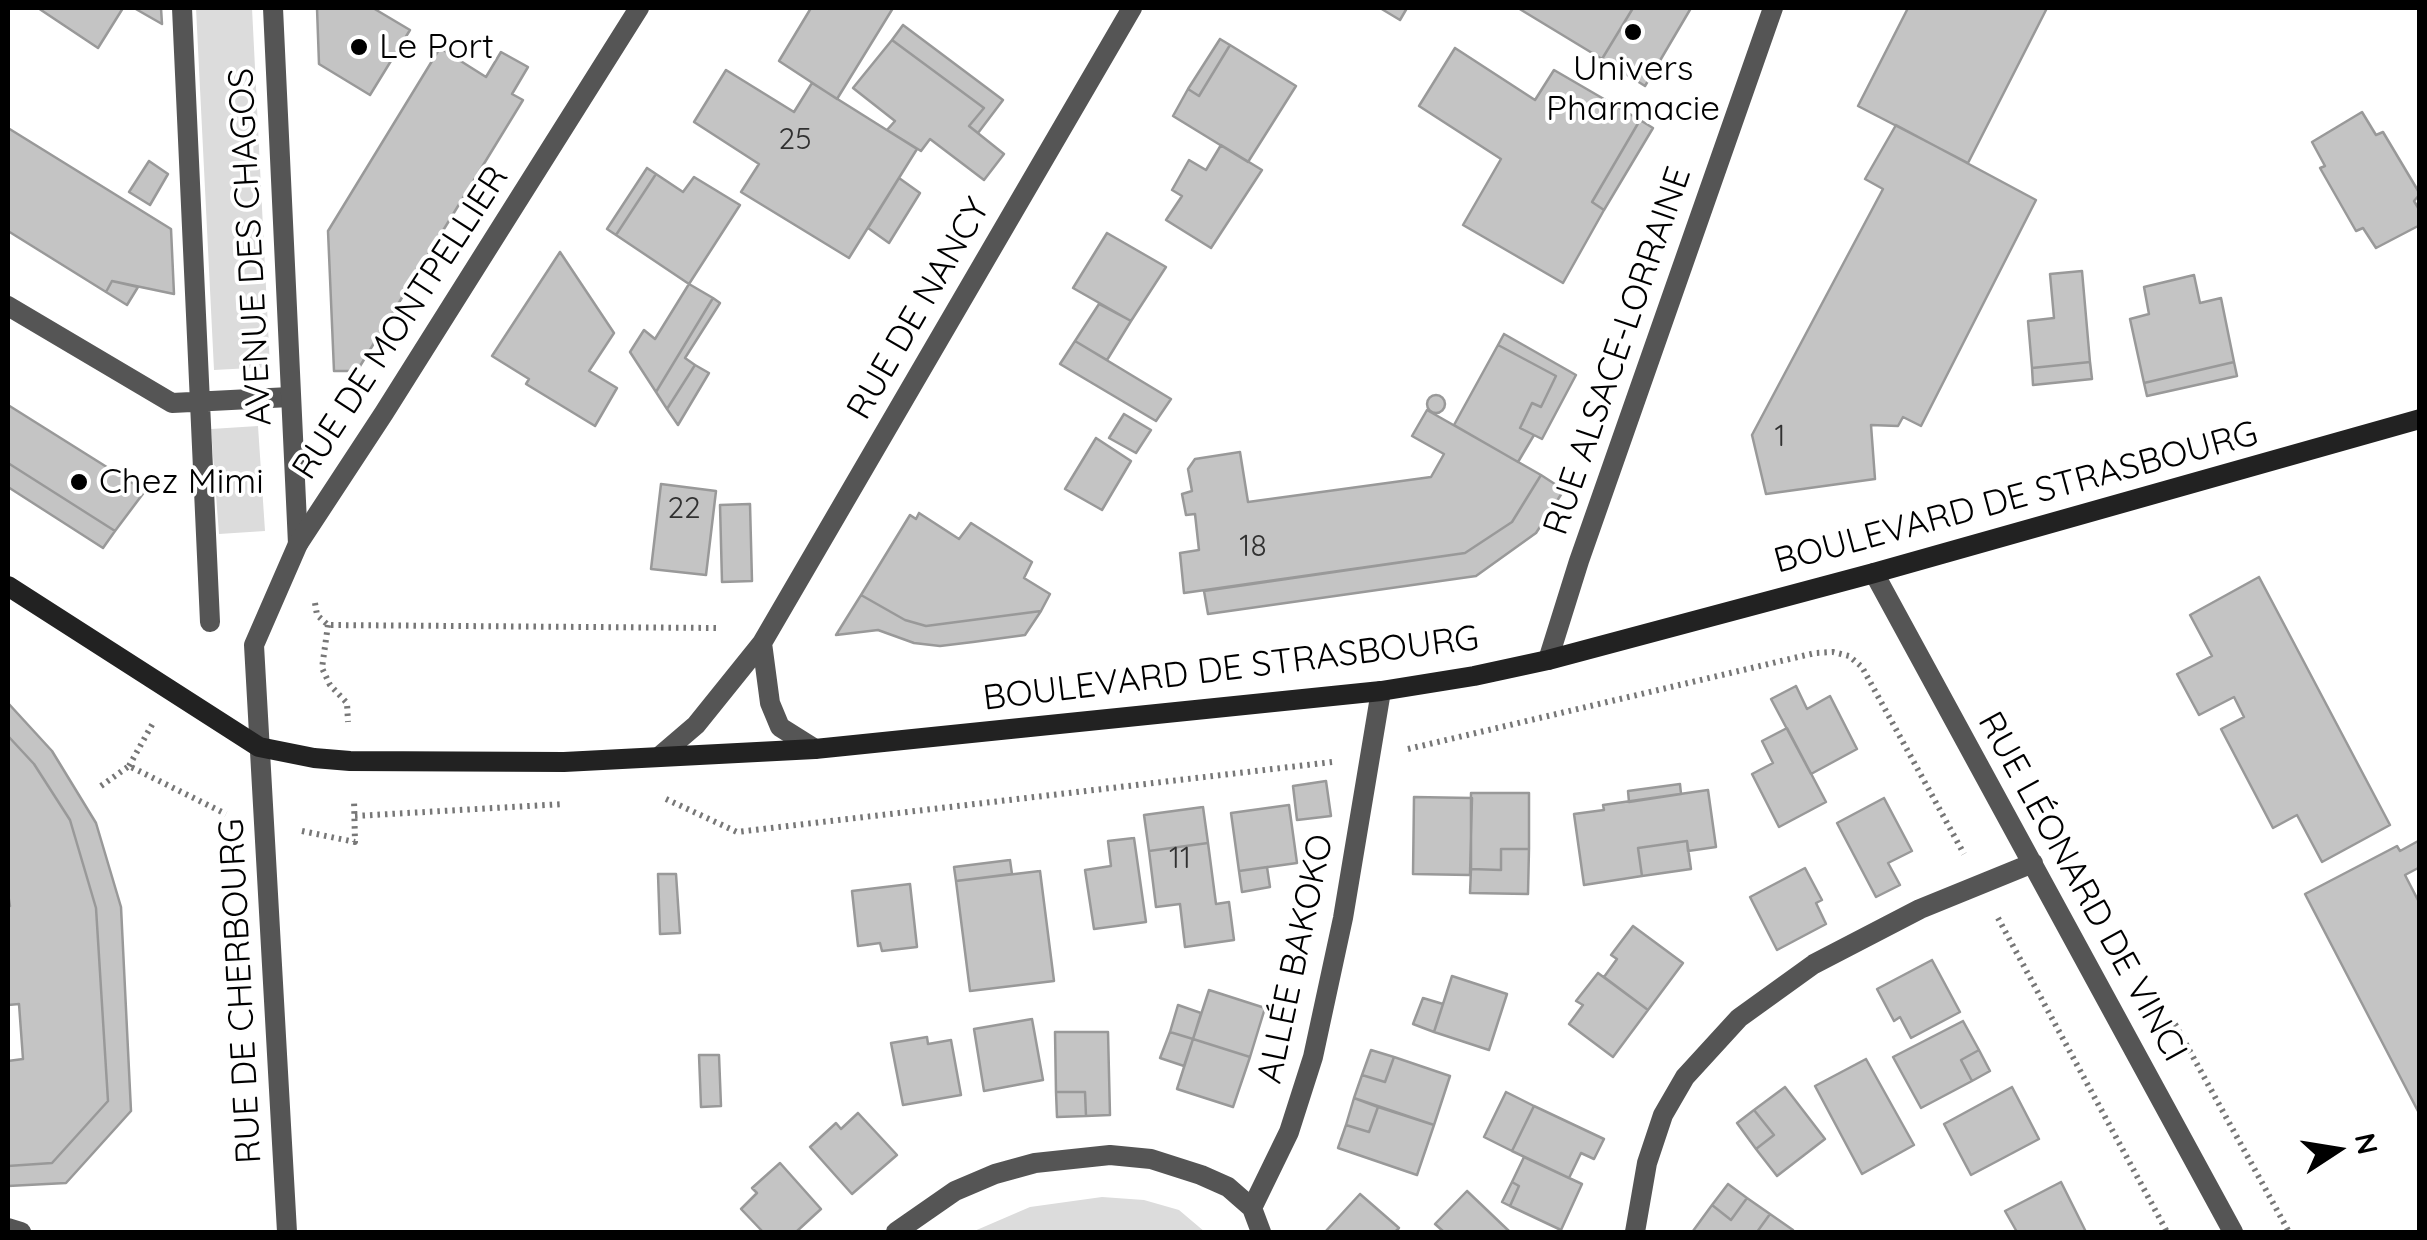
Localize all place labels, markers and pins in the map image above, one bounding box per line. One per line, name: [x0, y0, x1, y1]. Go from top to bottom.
marker: Univers Pharmacie: [1622, 21, 1644, 43]
place label: Le Port: [379, 26, 494, 68]
marker: Le Port: [348, 36, 370, 58]
place label: Univers Pharmacie: [1546, 48, 1720, 130]
place label: Chez Mimi: [99, 461, 264, 503]
marker: Chez Mimi: [68, 471, 90, 493]

